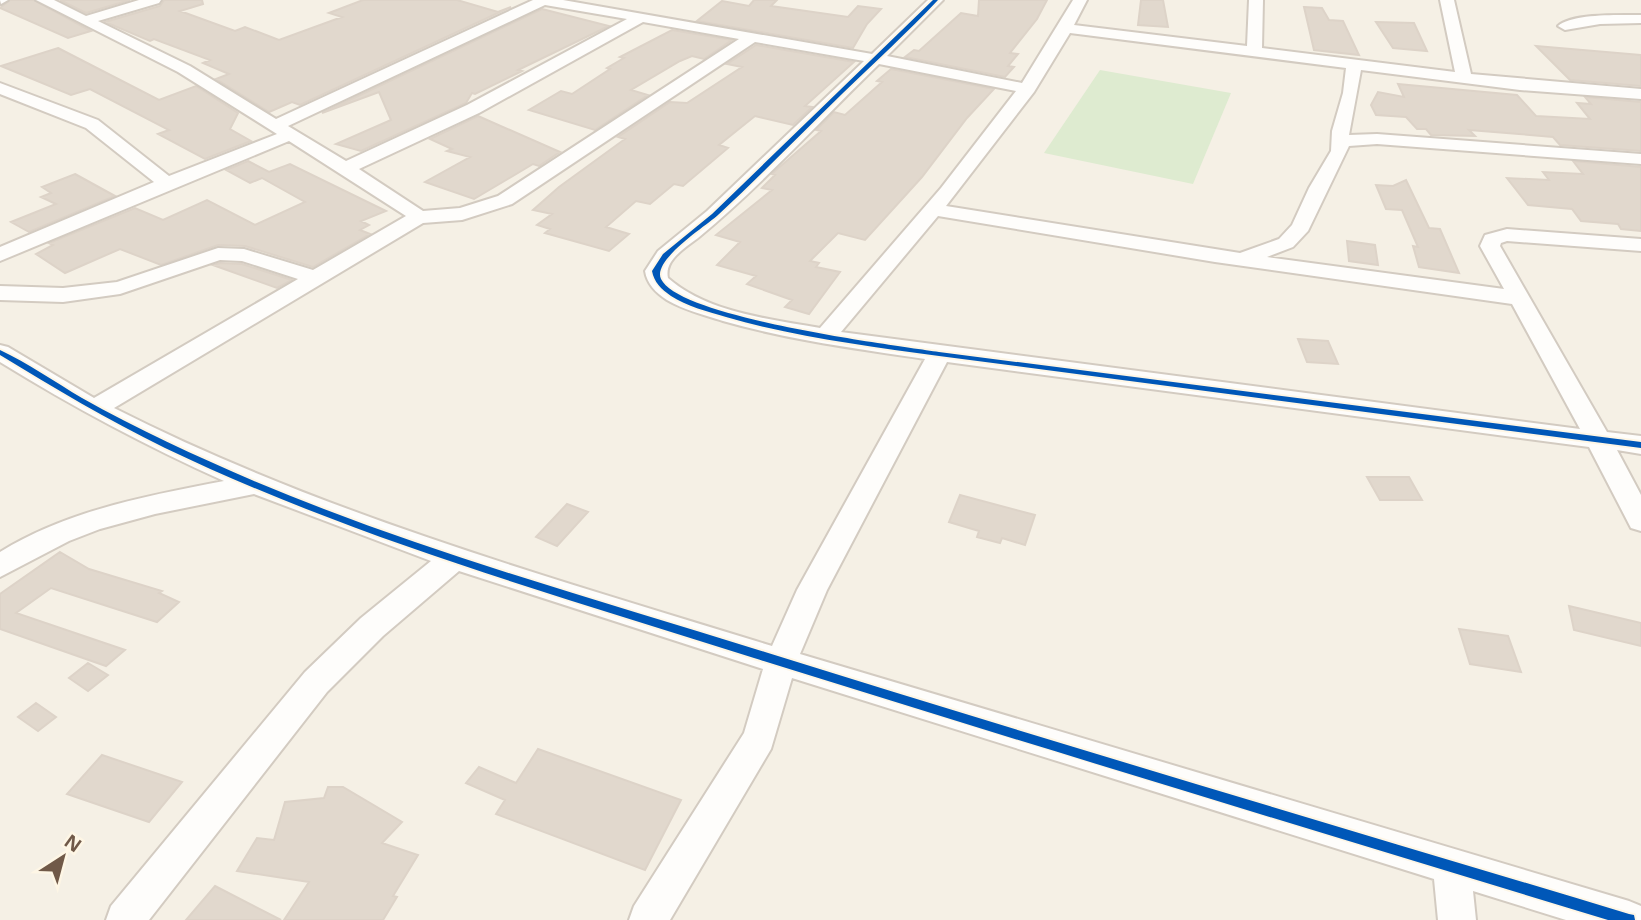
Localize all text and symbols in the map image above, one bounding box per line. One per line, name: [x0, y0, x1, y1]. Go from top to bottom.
north arrow: [28, 822, 98, 892]
text: N: [59, 828, 87, 858]

